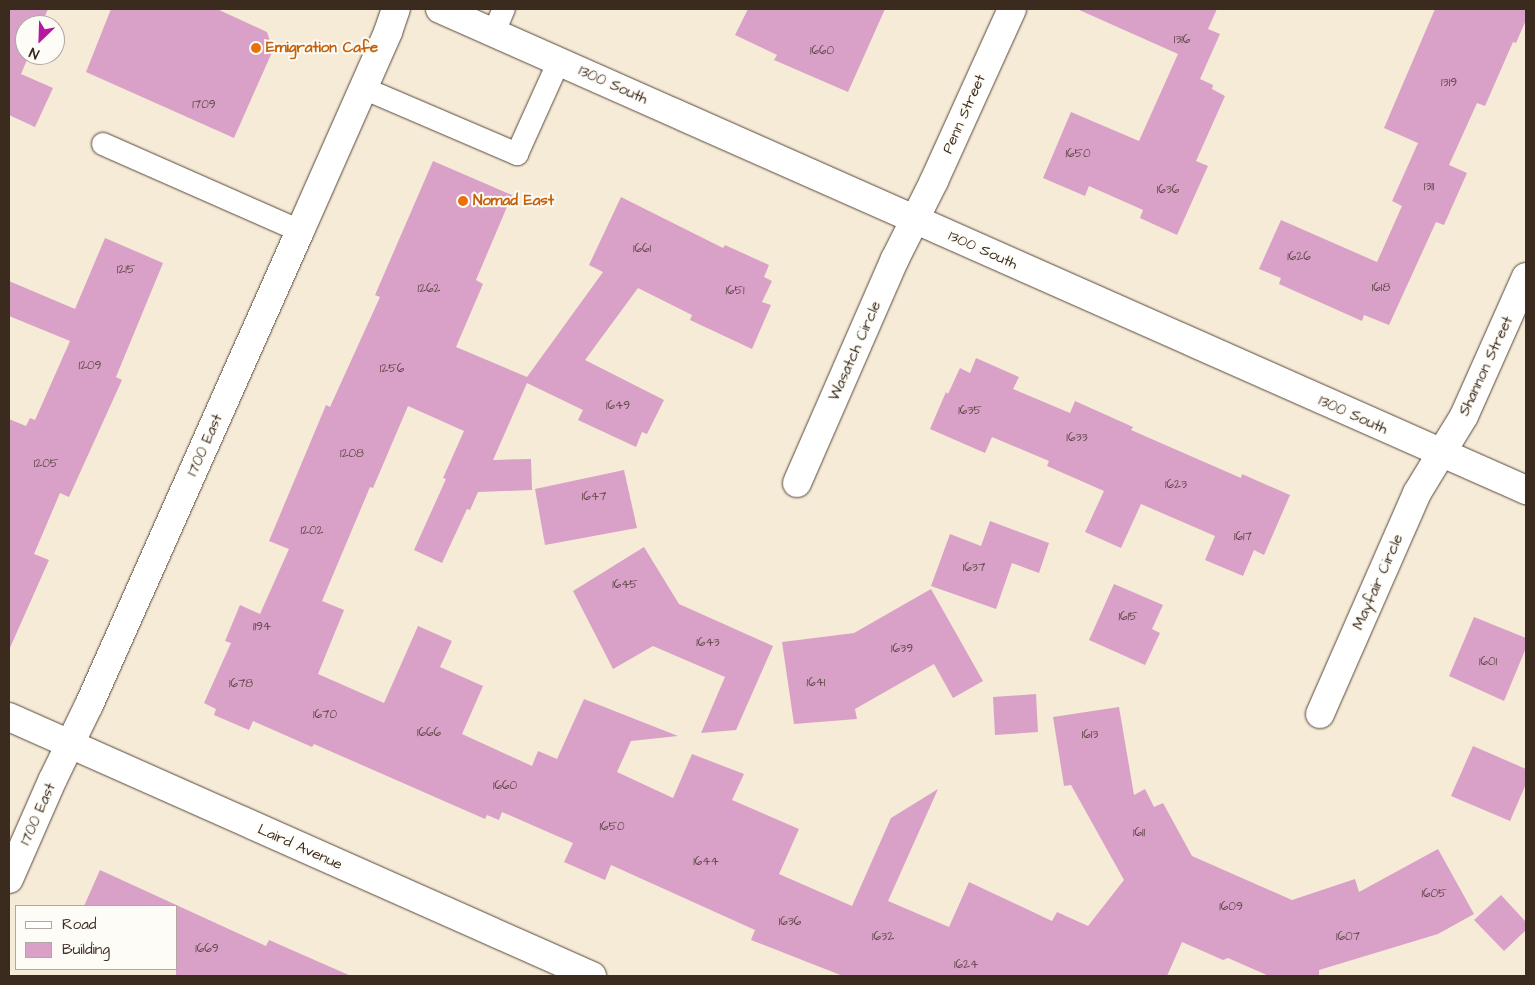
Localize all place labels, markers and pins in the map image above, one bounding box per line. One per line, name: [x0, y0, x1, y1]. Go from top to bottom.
place label: Emigration Cafe: [266, 39, 378, 57]
marker: Emigration Cafe: [250, 42, 262, 54]
place label: Nomad East: [473, 192, 554, 210]
marker: Nomad East: [457, 195, 469, 207]

